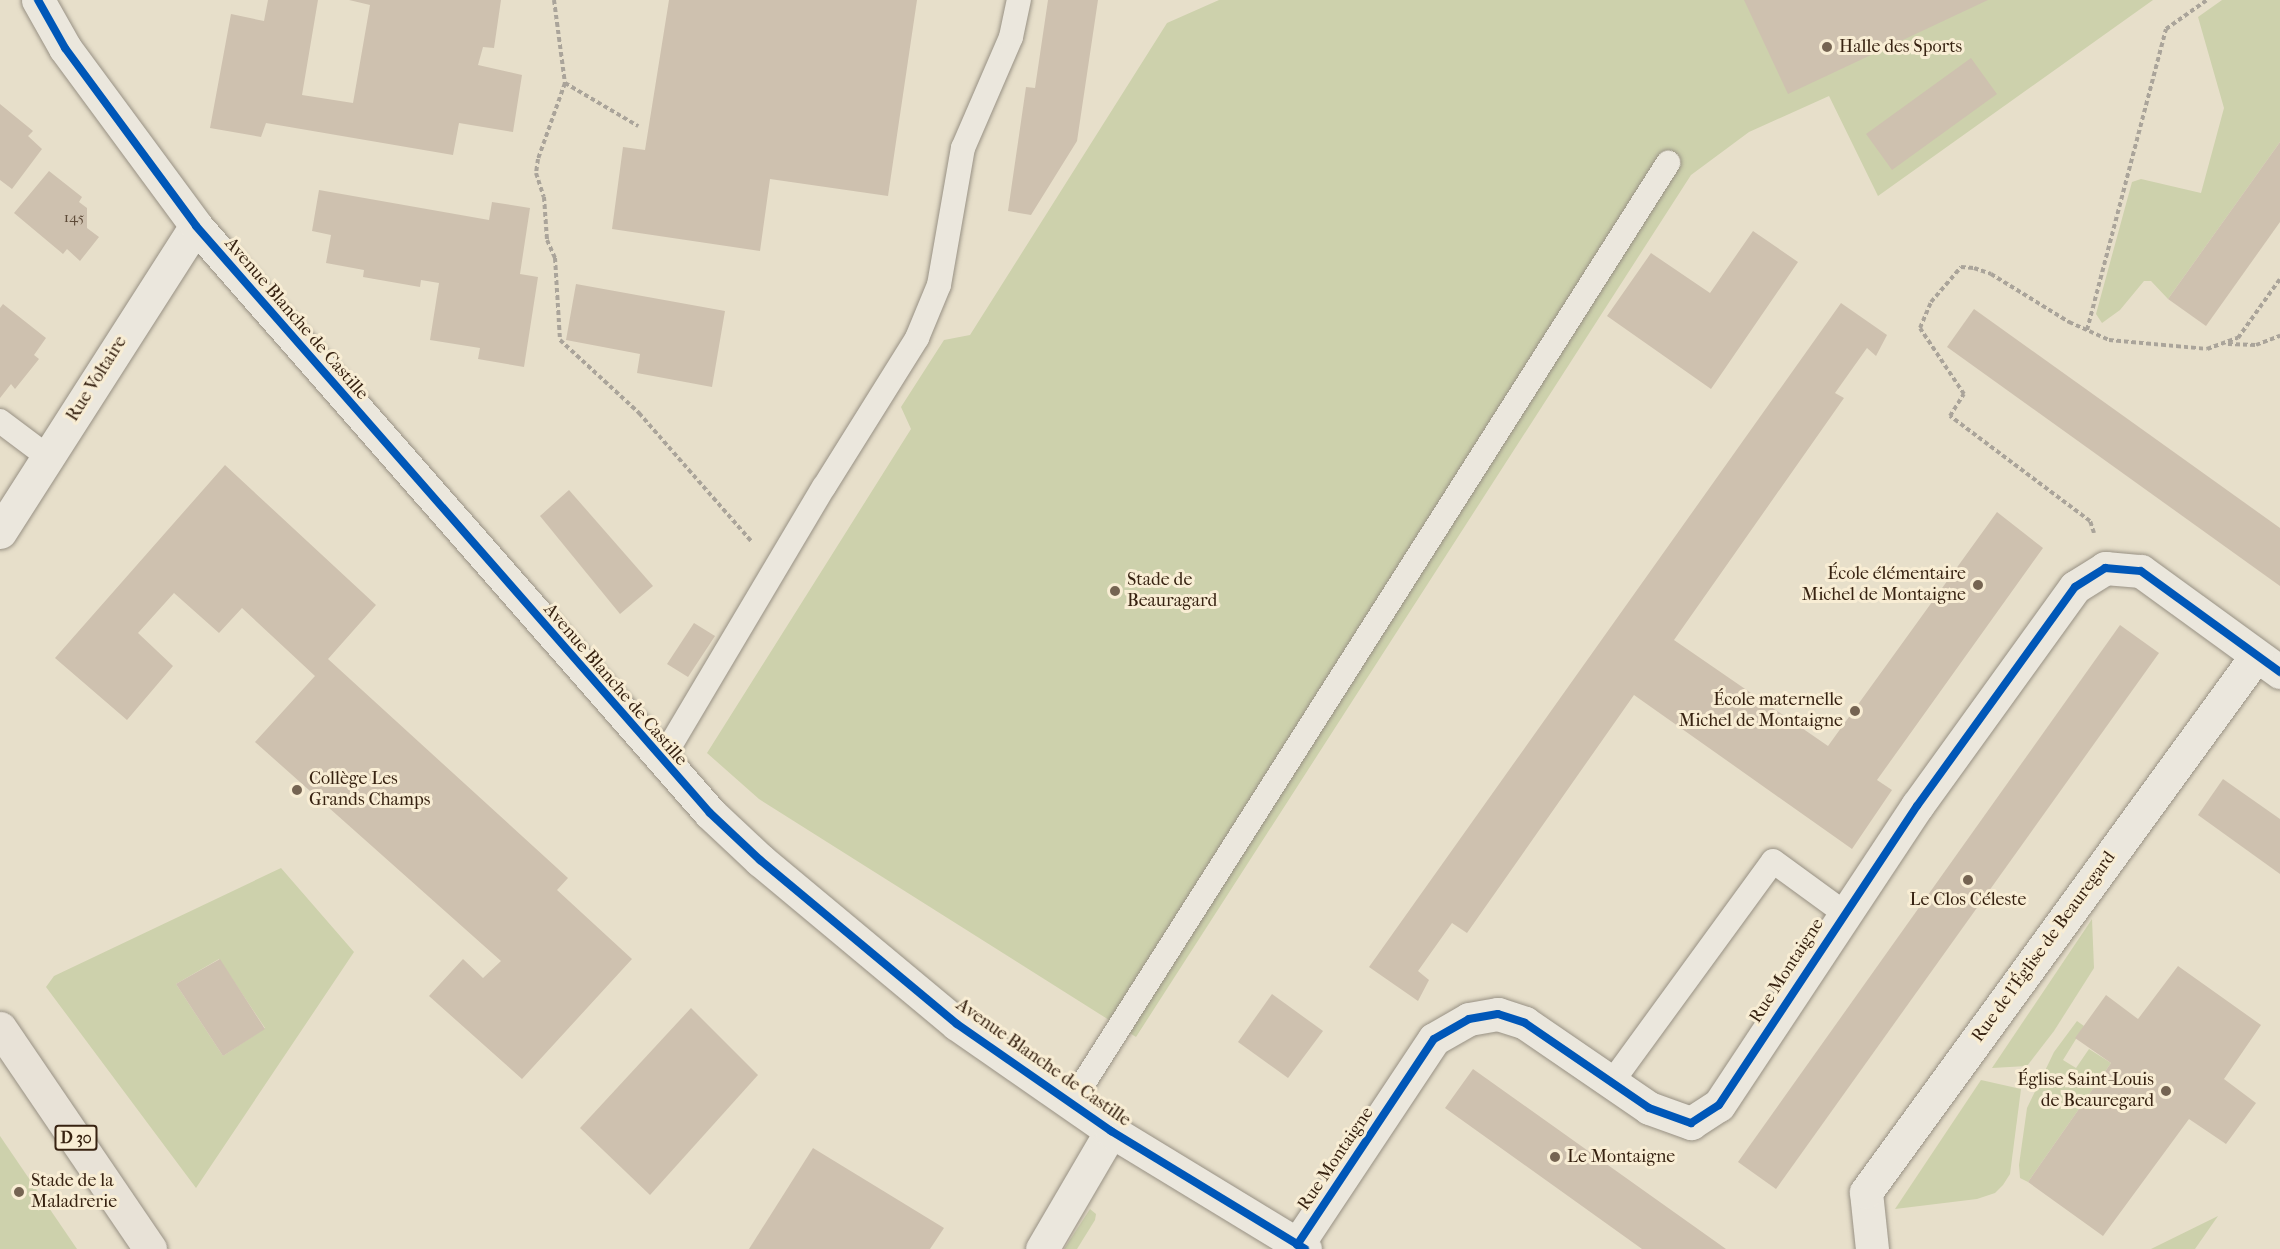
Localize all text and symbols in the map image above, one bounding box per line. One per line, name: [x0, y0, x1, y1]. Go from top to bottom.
place label: Halle des Sports: [1839, 36, 1962, 58]
marker: Halle des Sports: [1820, 40, 1834, 54]
house number: 145: [64, 209, 84, 227]
street label: Avenue Blanche de Castille: [220, 233, 372, 405]
street label: Rue Voltaire: [62, 332, 132, 426]
place label: École élémentaire Michel de Montaigne: [1802, 564, 1966, 606]
place label: Stade de Beauragard: [1127, 570, 1217, 612]
marker: École élémentaire Michel de Montaigne: [1971, 578, 1985, 592]
marker: Stade de Beauragard: [1108, 584, 1122, 598]
street label: Avenue Blanche de Castille: [539, 599, 691, 771]
place label: École maternelle Michel de Montaigne: [1679, 690, 1843, 732]
marker: École maternelle Michel de Montaigne: [1848, 704, 1862, 718]
place label: Collège Les Grands Champs: [309, 769, 430, 812]
marker: Collège Les Grands Champs: [290, 783, 304, 797]
street label: Rue de l'Église de Beauregard: [1967, 847, 2121, 1047]
marker: Le Clos Céleste: [1961, 873, 1975, 887]
place label: Le Clos Céleste: [1910, 889, 2026, 911]
street label: Rue Montaigne: [1745, 915, 1829, 1027]
street label: Avenue Blanche de Castille: [952, 994, 1134, 1132]
place label: Église Saint-Louis de Beauregard: [2017, 1070, 2154, 1112]
marker: Église Saint-Louis de Beauregard: [2159, 1084, 2173, 1098]
street label: Rue Montaigne: [1293, 1103, 1379, 1215]
road number: D 30: [54, 1125, 98, 1151]
place label: Le Montaigne: [1567, 1146, 1675, 1168]
marker: Le Montaigne: [1548, 1150, 1562, 1164]
place label: Stade de la Maladrerie: [31, 1171, 117, 1214]
marker: Stade de la Maladrerie: [12, 1185, 26, 1199]

